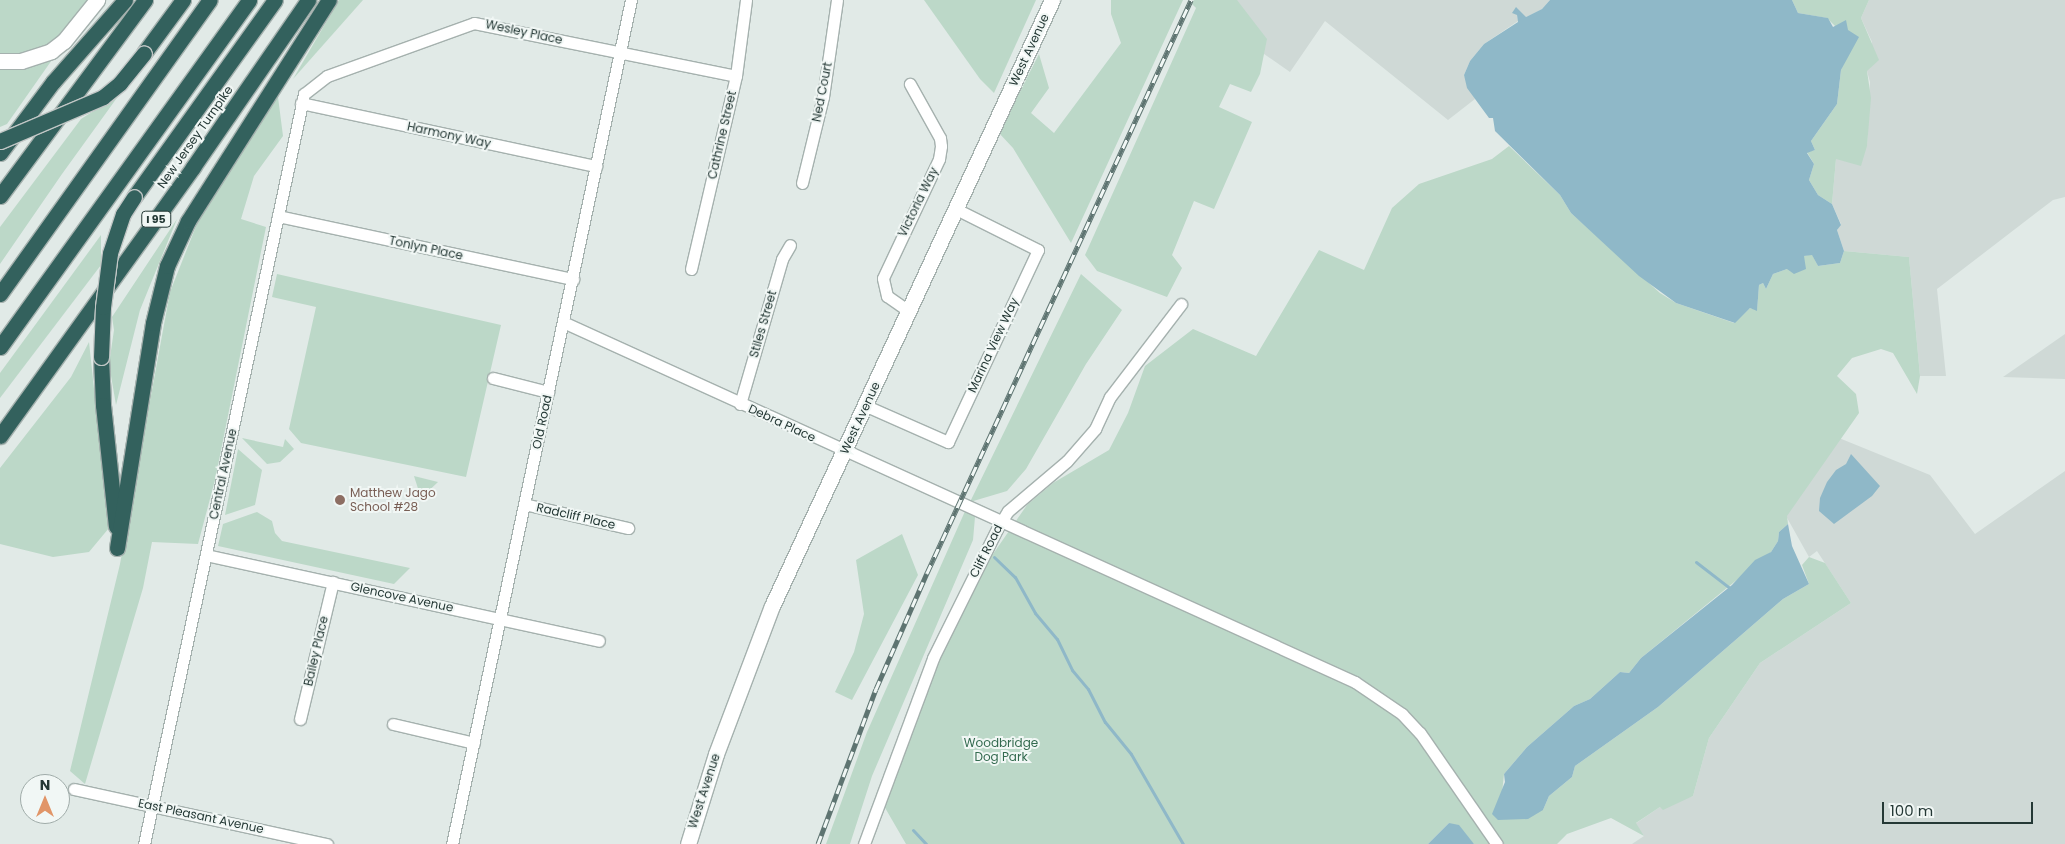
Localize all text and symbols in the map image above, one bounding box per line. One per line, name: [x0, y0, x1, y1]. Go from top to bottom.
street label: West Avenue: [1006, 12, 1052, 88]
street label: Wesley Place: [484, 17, 564, 47]
street label: Ned Court: [809, 61, 835, 123]
street label: New Jersey Turnpike: [154, 83, 236, 191]
street label: Cathrine Street: [705, 89, 739, 181]
street label: Harmony Way: [406, 119, 492, 151]
street label: Victoria Way: [895, 165, 941, 239]
road number: I 95: [141, 210, 171, 228]
street label: Tonlyn Place: [388, 233, 464, 263]
street label: Stiles Street: [747, 289, 779, 359]
street label: Marina View Way: [965, 295, 1021, 395]
street label: West Avenue: [837, 380, 883, 456]
street label: Old Road: [529, 394, 555, 450]
street label: Debra Place: [746, 401, 818, 445]
street label: Central Avenue: [206, 427, 240, 521]
place label: Matthew Jago School #28: [350, 486, 436, 514]
marker: Matthew Jago School #28: [334, 494, 346, 506]
street label: Radcliff Place: [535, 500, 617, 532]
street label: Cliff Road: [967, 522, 1005, 580]
street label: Glencove Avenue: [349, 579, 455, 615]
street label: Bailey Place: [301, 615, 331, 687]
park label: Woodbridge Dog Park: [964, 736, 1038, 764]
street label: West Avenue: [685, 752, 723, 830]
north arrow: [20, 774, 70, 824]
text: N: [40, 775, 50, 795]
scale bar: [1885, 792, 2036, 824]
street label: East Pleasant Avenue: [137, 796, 265, 836]
text: 100 m: [1890, 800, 1933, 821]

